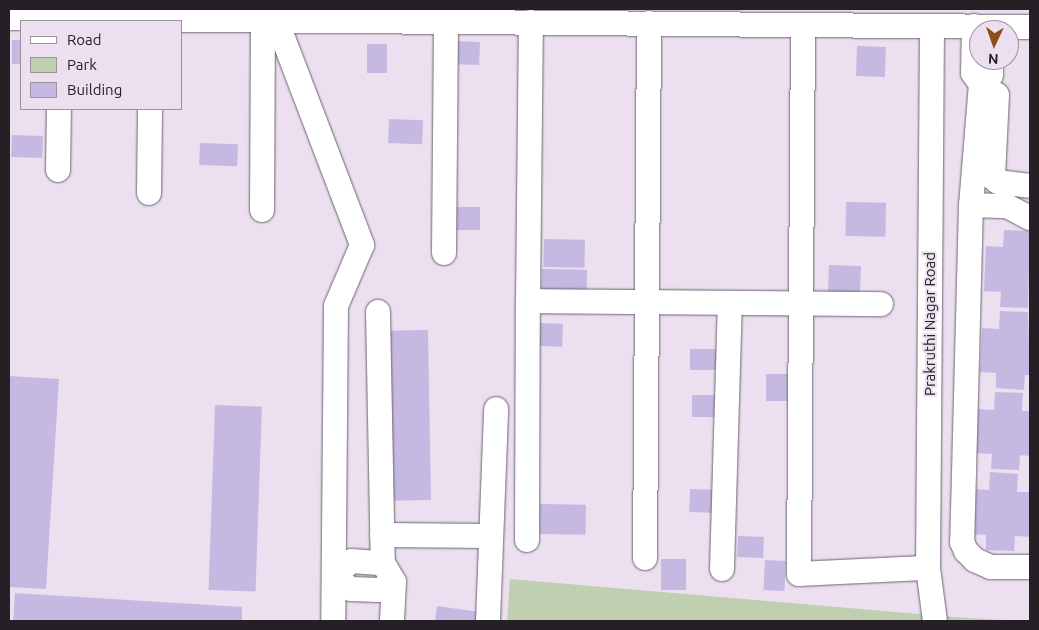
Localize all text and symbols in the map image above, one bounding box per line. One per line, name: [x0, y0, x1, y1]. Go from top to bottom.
legend: [20, 20, 182, 110]
north arrow: [969, 20, 1019, 70]
text: Road: [67, 31, 102, 48]
text: N: [988, 51, 999, 67]
text: Park: [67, 56, 97, 73]
text: Building: [67, 81, 122, 98]
street label: Prakruthi Nagar Road: [921, 252, 939, 396]

